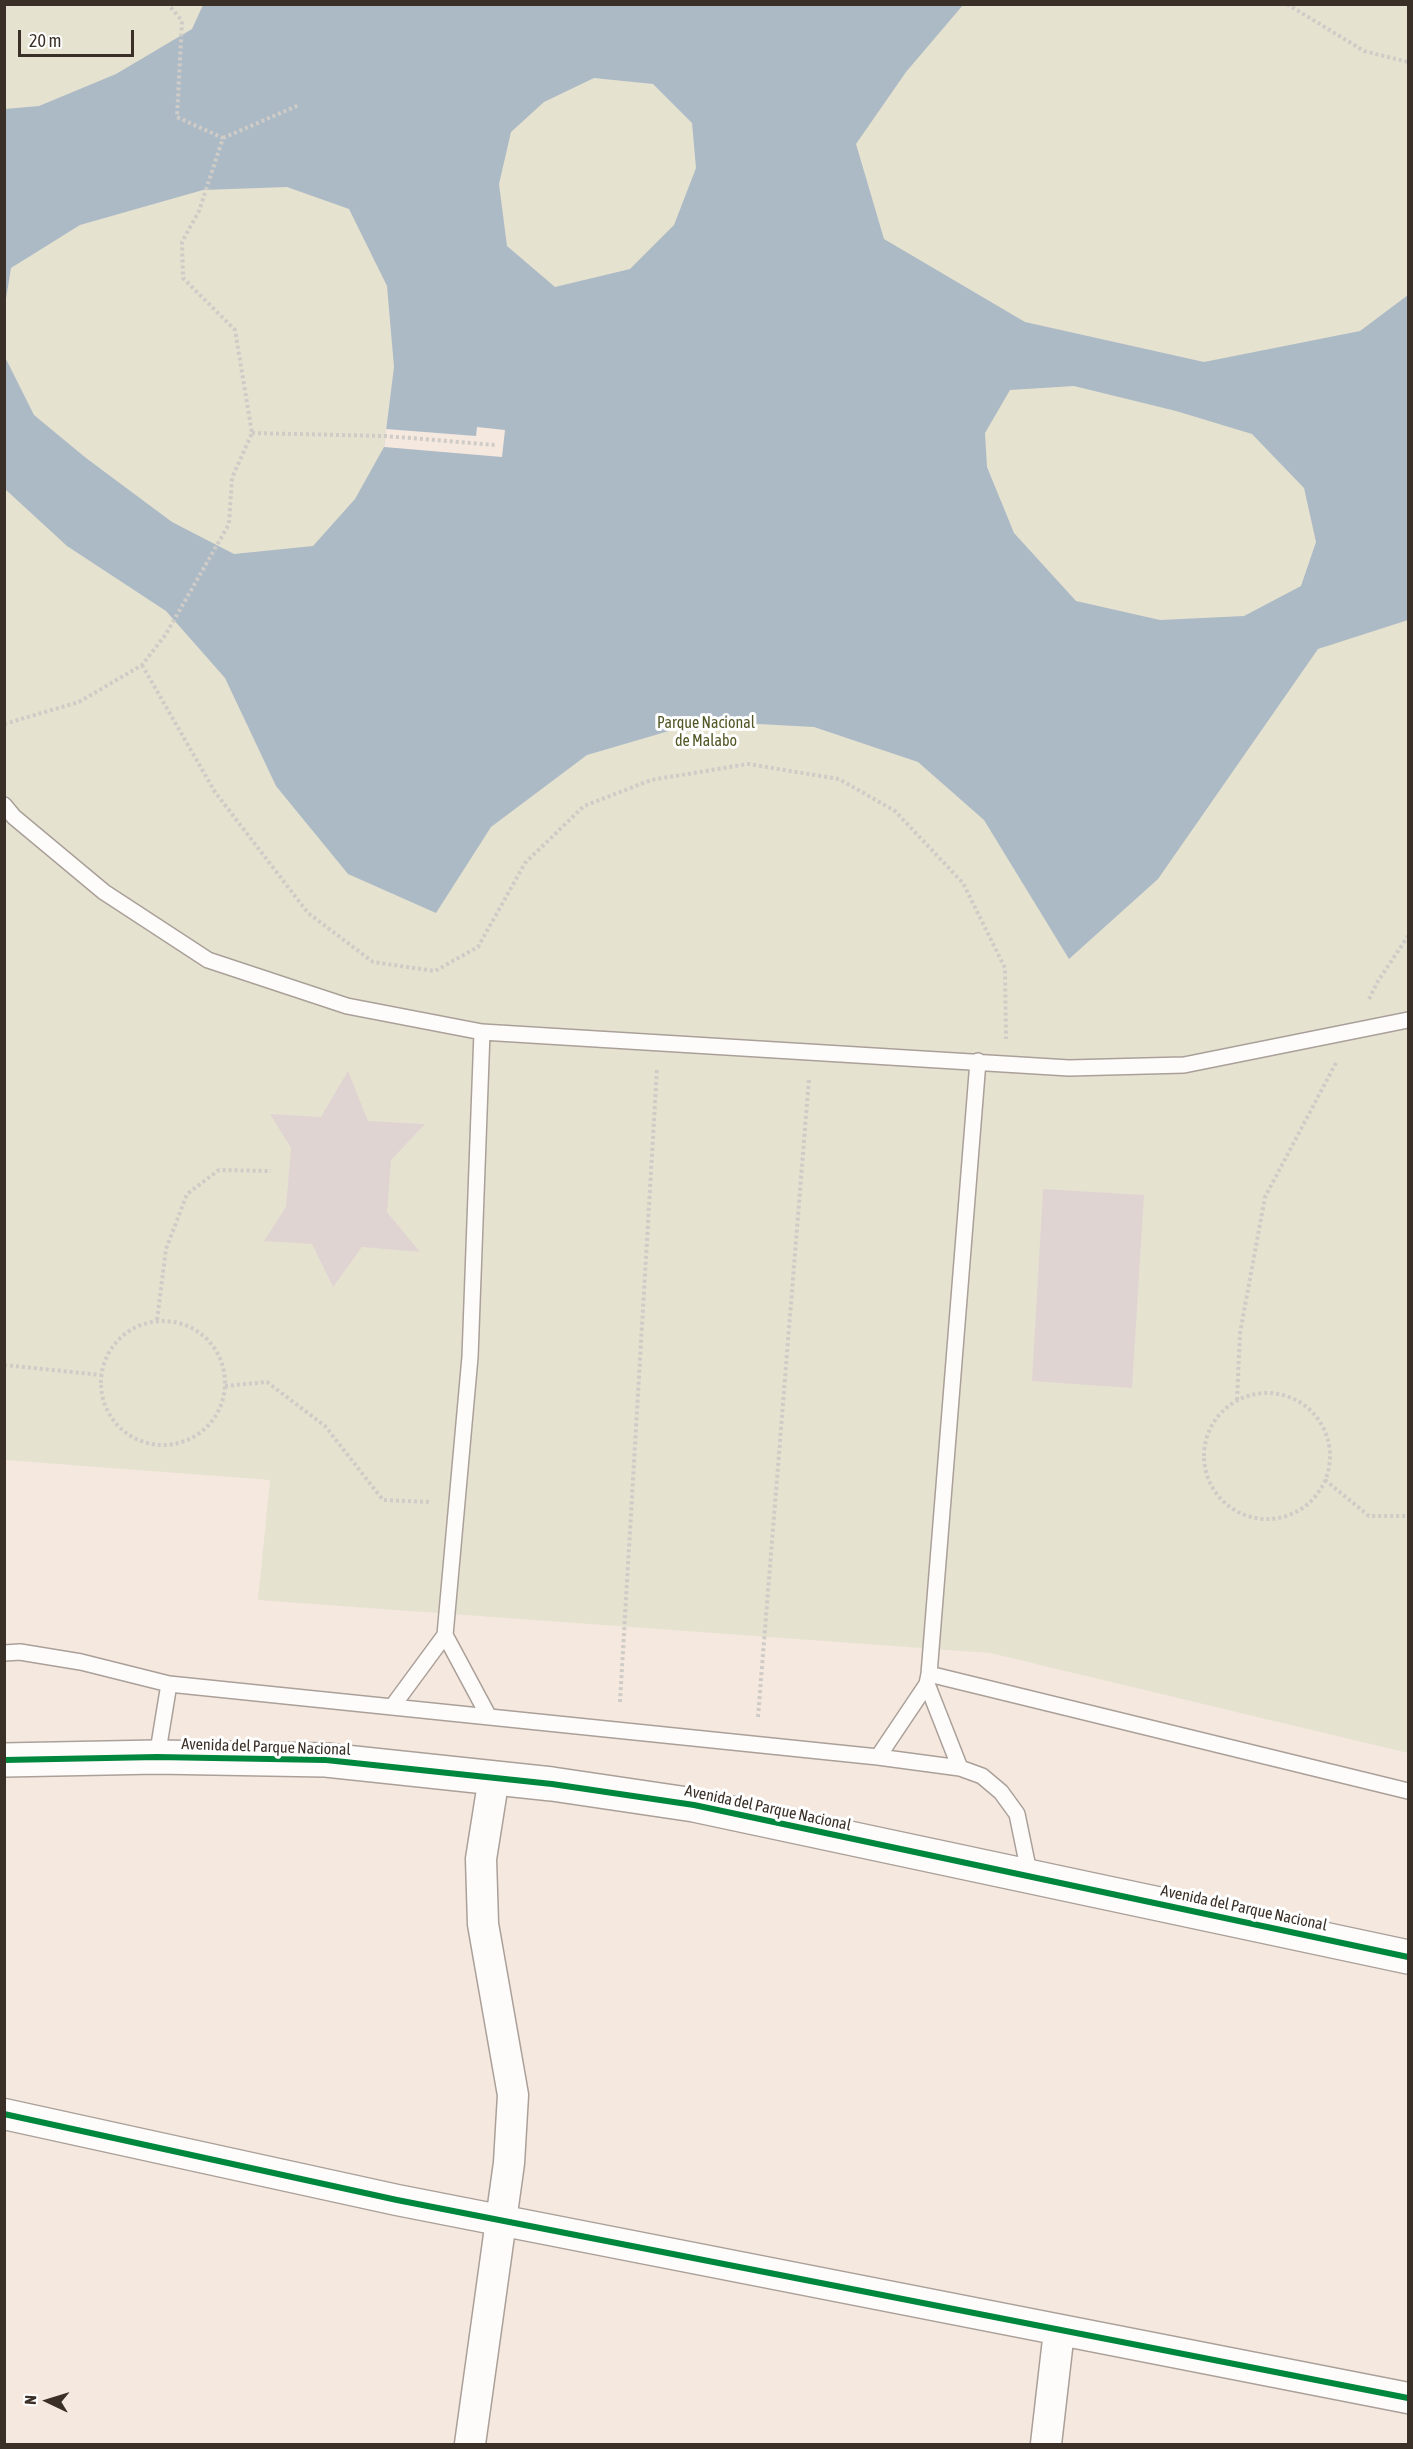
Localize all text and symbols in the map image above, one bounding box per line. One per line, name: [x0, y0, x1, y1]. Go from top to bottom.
scale bar: [21, 18, 136, 56]
text: 20 m: [29, 30, 61, 51]
park label: Parque Nacional de Malabo: [657, 713, 755, 751]
street label: Avenida del Parque Nacional: [181, 1734, 351, 1760]
street label: Avenida del Parque Nacional: [683, 1781, 853, 1835]
street label: Avenida del Parque Nacional: [1159, 1881, 1329, 1935]
north arrow: [18, 2371, 78, 2431]
text: N: [21, 2394, 39, 2405]

